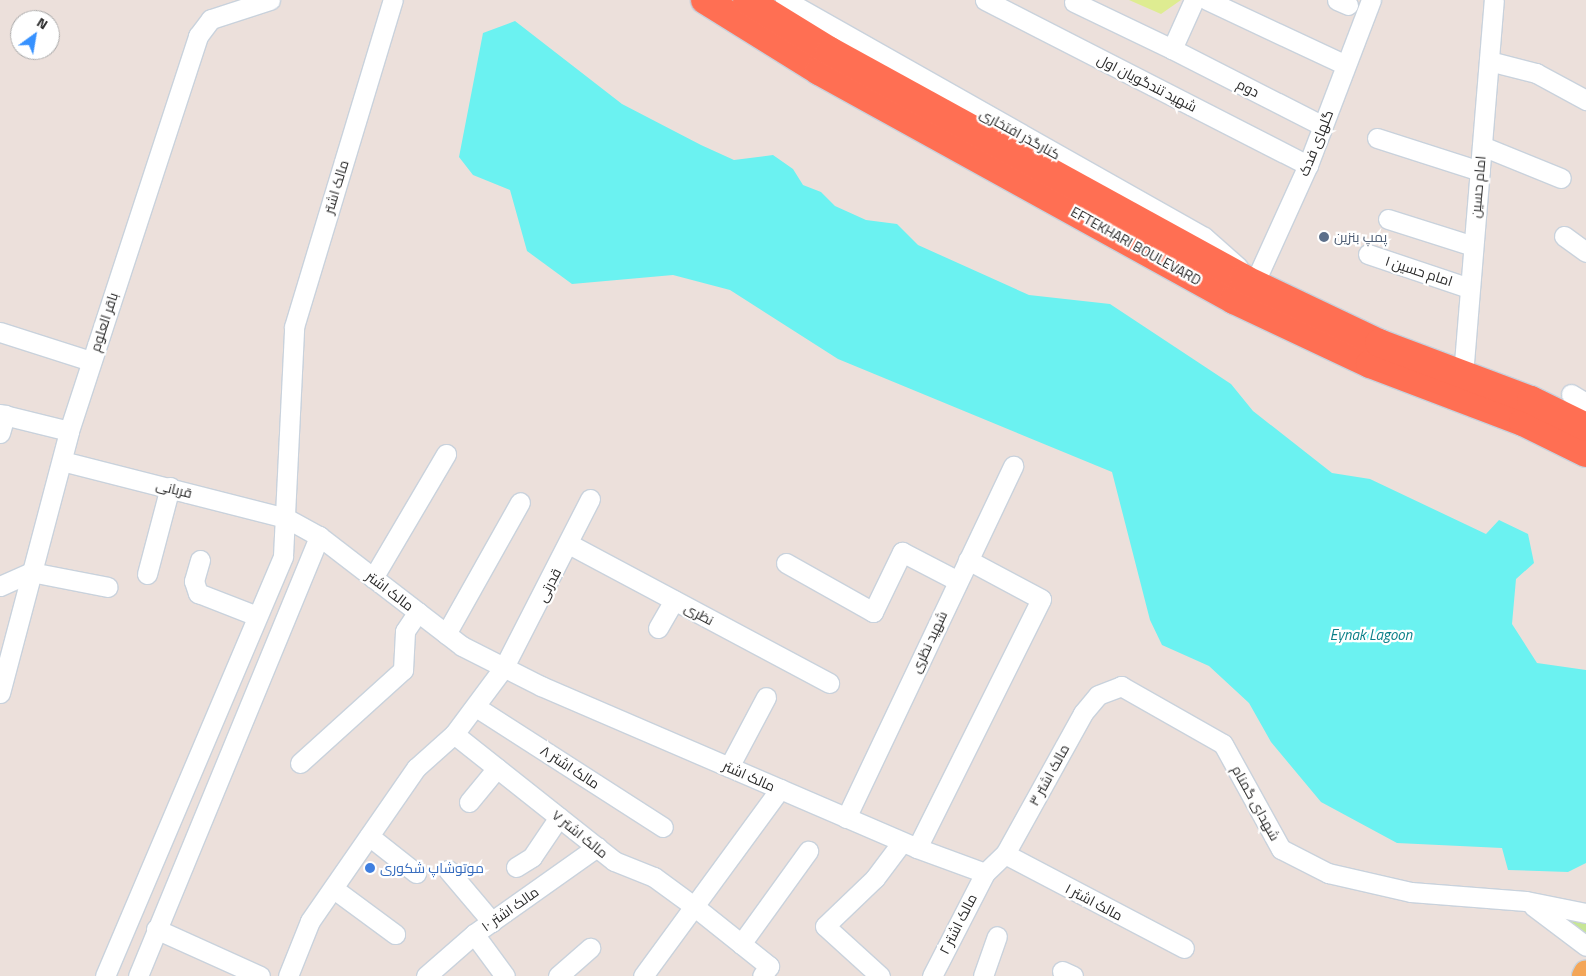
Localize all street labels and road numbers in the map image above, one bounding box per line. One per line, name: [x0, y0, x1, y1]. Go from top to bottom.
street label: شهید تندگویان اول: [1094, 51, 1200, 115]
street label: دوم: [1234, 75, 1262, 101]
street label: کنارگذر افتخاری: [977, 105, 1063, 163]
street label: گلهای فدک: [1295, 108, 1337, 178]
street label: امام حسین: [1467, 155, 1489, 219]
street label: مالک اشتر: [320, 158, 352, 216]
street label: EFTEKHARI BOULEVARD: [1068, 203, 1204, 289]
street label: امام حسین ۱: [1383, 252, 1455, 290]
street label: باقر العلوم: [87, 290, 121, 354]
street label: قربانی: [154, 476, 194, 502]
street label: قدرتی: [533, 565, 565, 605]
street label: مالک اشتر: [363, 568, 417, 614]
street label: نظری: [681, 599, 717, 629]
street label: شهید نظری: [907, 608, 951, 676]
street label: مالک اشتر ۳: [1025, 741, 1073, 809]
street label: مالک اشتر ۸: [537, 742, 603, 792]
street label: مالک اشتر: [720, 757, 778, 795]
street label: شهدای گمنام: [1228, 762, 1284, 844]
street label: مالک اشتر ۷: [549, 806, 611, 862]
street label: مالک اشتر ۱: [1062, 880, 1126, 924]
street label: مالک اشتر ۱۰: [478, 883, 542, 935]
street label: مالک اشتر ۲: [936, 891, 980, 957]

